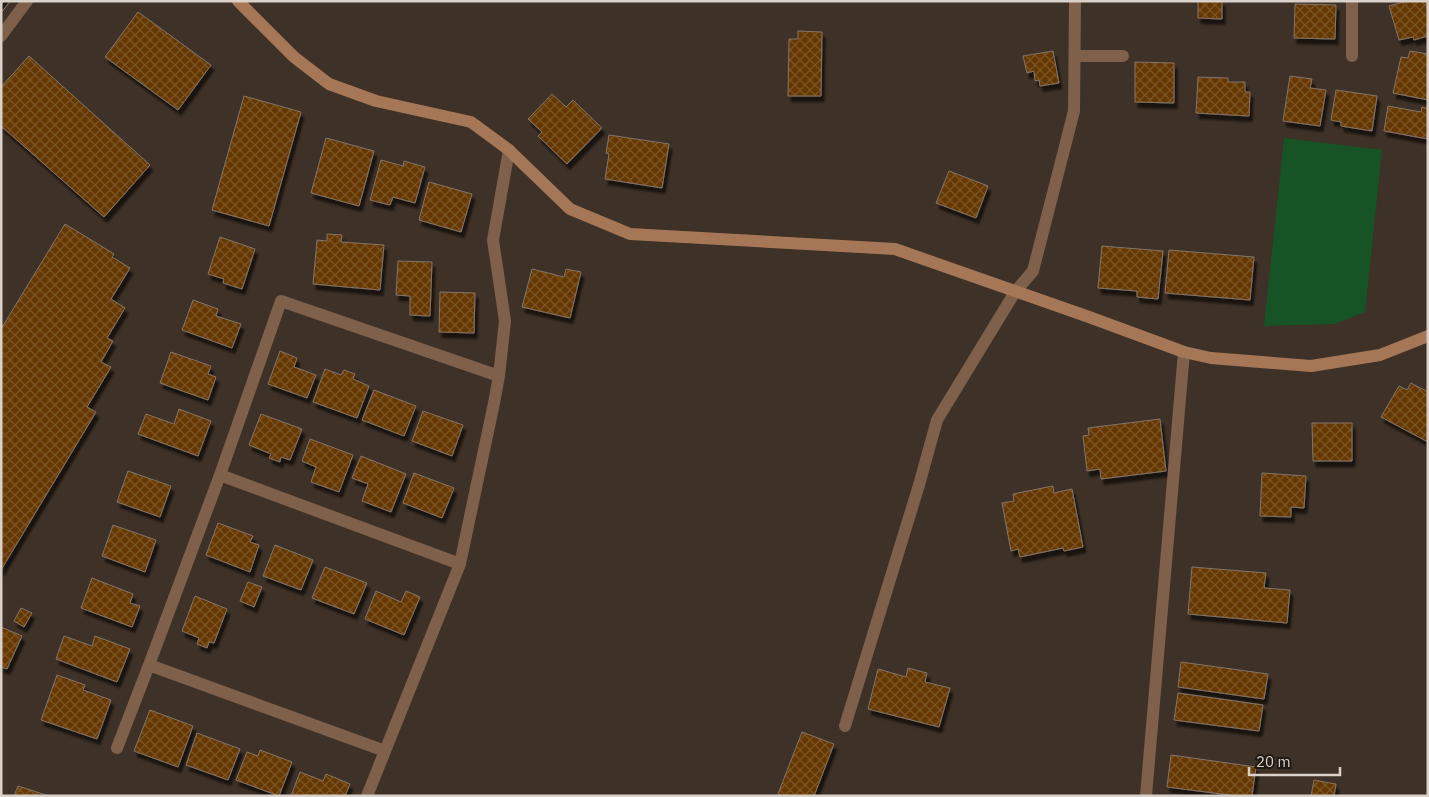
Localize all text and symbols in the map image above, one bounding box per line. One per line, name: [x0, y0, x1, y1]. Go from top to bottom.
scale bar: [1249, 744, 1340, 776]
text: 20 m: [1256, 752, 1291, 771]

